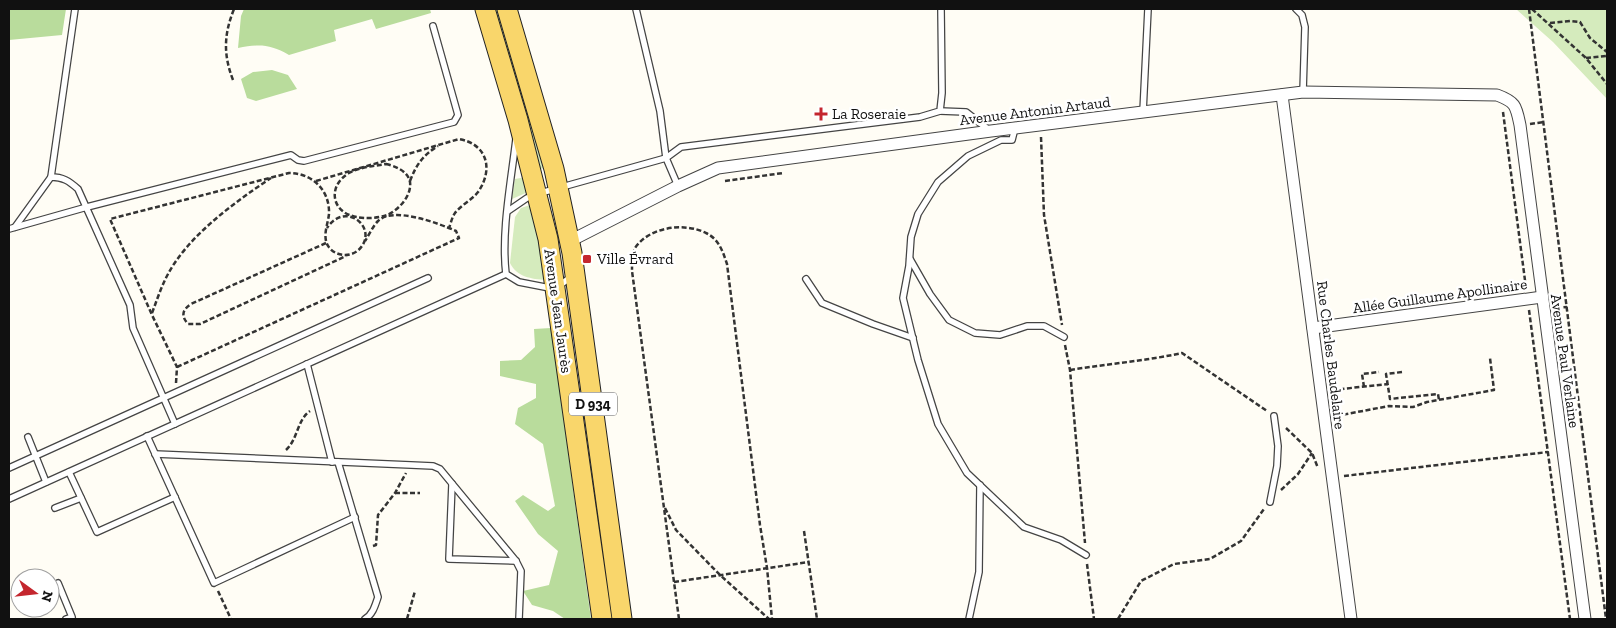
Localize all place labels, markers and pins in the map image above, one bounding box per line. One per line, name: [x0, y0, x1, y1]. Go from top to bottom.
place label: La Roseraie: [832, 105, 906, 123]
marker: La Roseraie: [814, 107, 828, 121]
place label: Ville Évrard: [596, 250, 674, 268]
marker: Ville Évrard: [581, 253, 593, 265]

